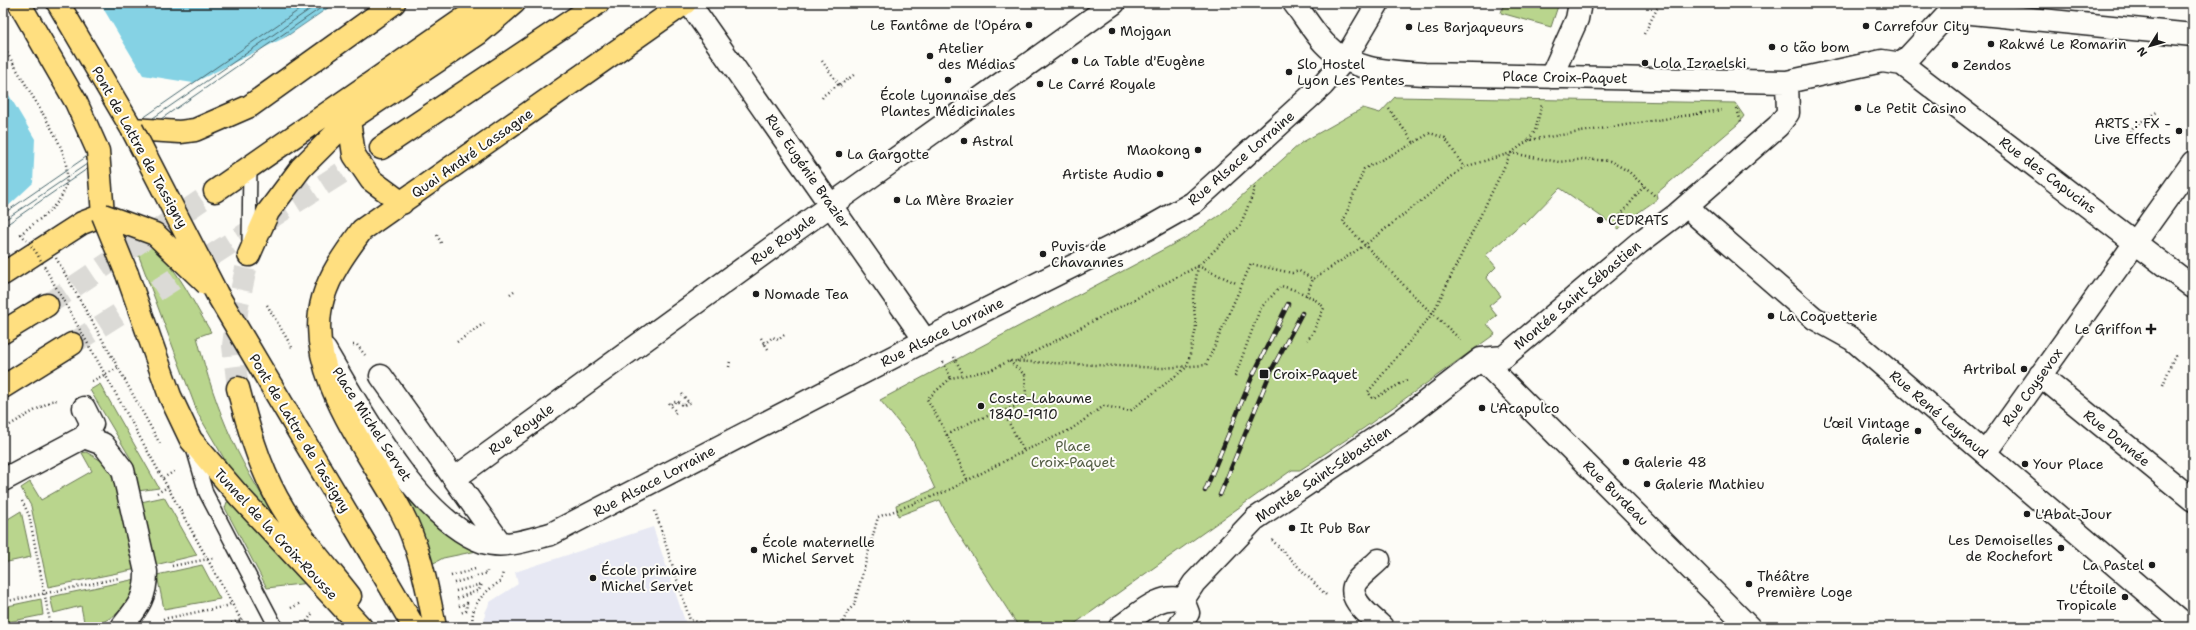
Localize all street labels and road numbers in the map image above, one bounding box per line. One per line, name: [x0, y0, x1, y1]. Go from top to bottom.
street label: Pont de Lattre de Tassigny: [88, 63, 192, 231]
street label: Place Croix-Paquet: [1502, 67, 1628, 87]
street label: Quai André Lassagne: [408, 104, 536, 202]
street label: Rue Alsace Lorraine: [1184, 107, 1298, 209]
street label: Rue Eugénie Brazier: [762, 110, 855, 232]
street label: Rue des Capucins: [1996, 133, 2100, 217]
street label: Rue Royale: [747, 209, 819, 269]
street label: Montée Saint Sébastien: [1510, 236, 1645, 354]
street label: Rue Alsace Lorraine: [877, 293, 1007, 371]
street label: Rue Coysevox: [1998, 344, 2066, 430]
street label: Pont de Lattre de Tassigny: [245, 350, 355, 516]
street label: Place Michel Servet: [328, 363, 416, 485]
street label: Rue René Leynaud: [1886, 366, 1992, 462]
street label: Rue Royale: [485, 399, 557, 459]
street label: Rue Donnée: [2080, 406, 2154, 470]
street label: Montée Saint-Sébastien: [1252, 422, 1395, 526]
street label: Rue Alsace Lorraine: [590, 441, 718, 521]
street label: Rue Burdeau: [1579, 456, 1653, 530]
street label: Tunnel de la Croix-Rousse: [210, 464, 342, 604]

